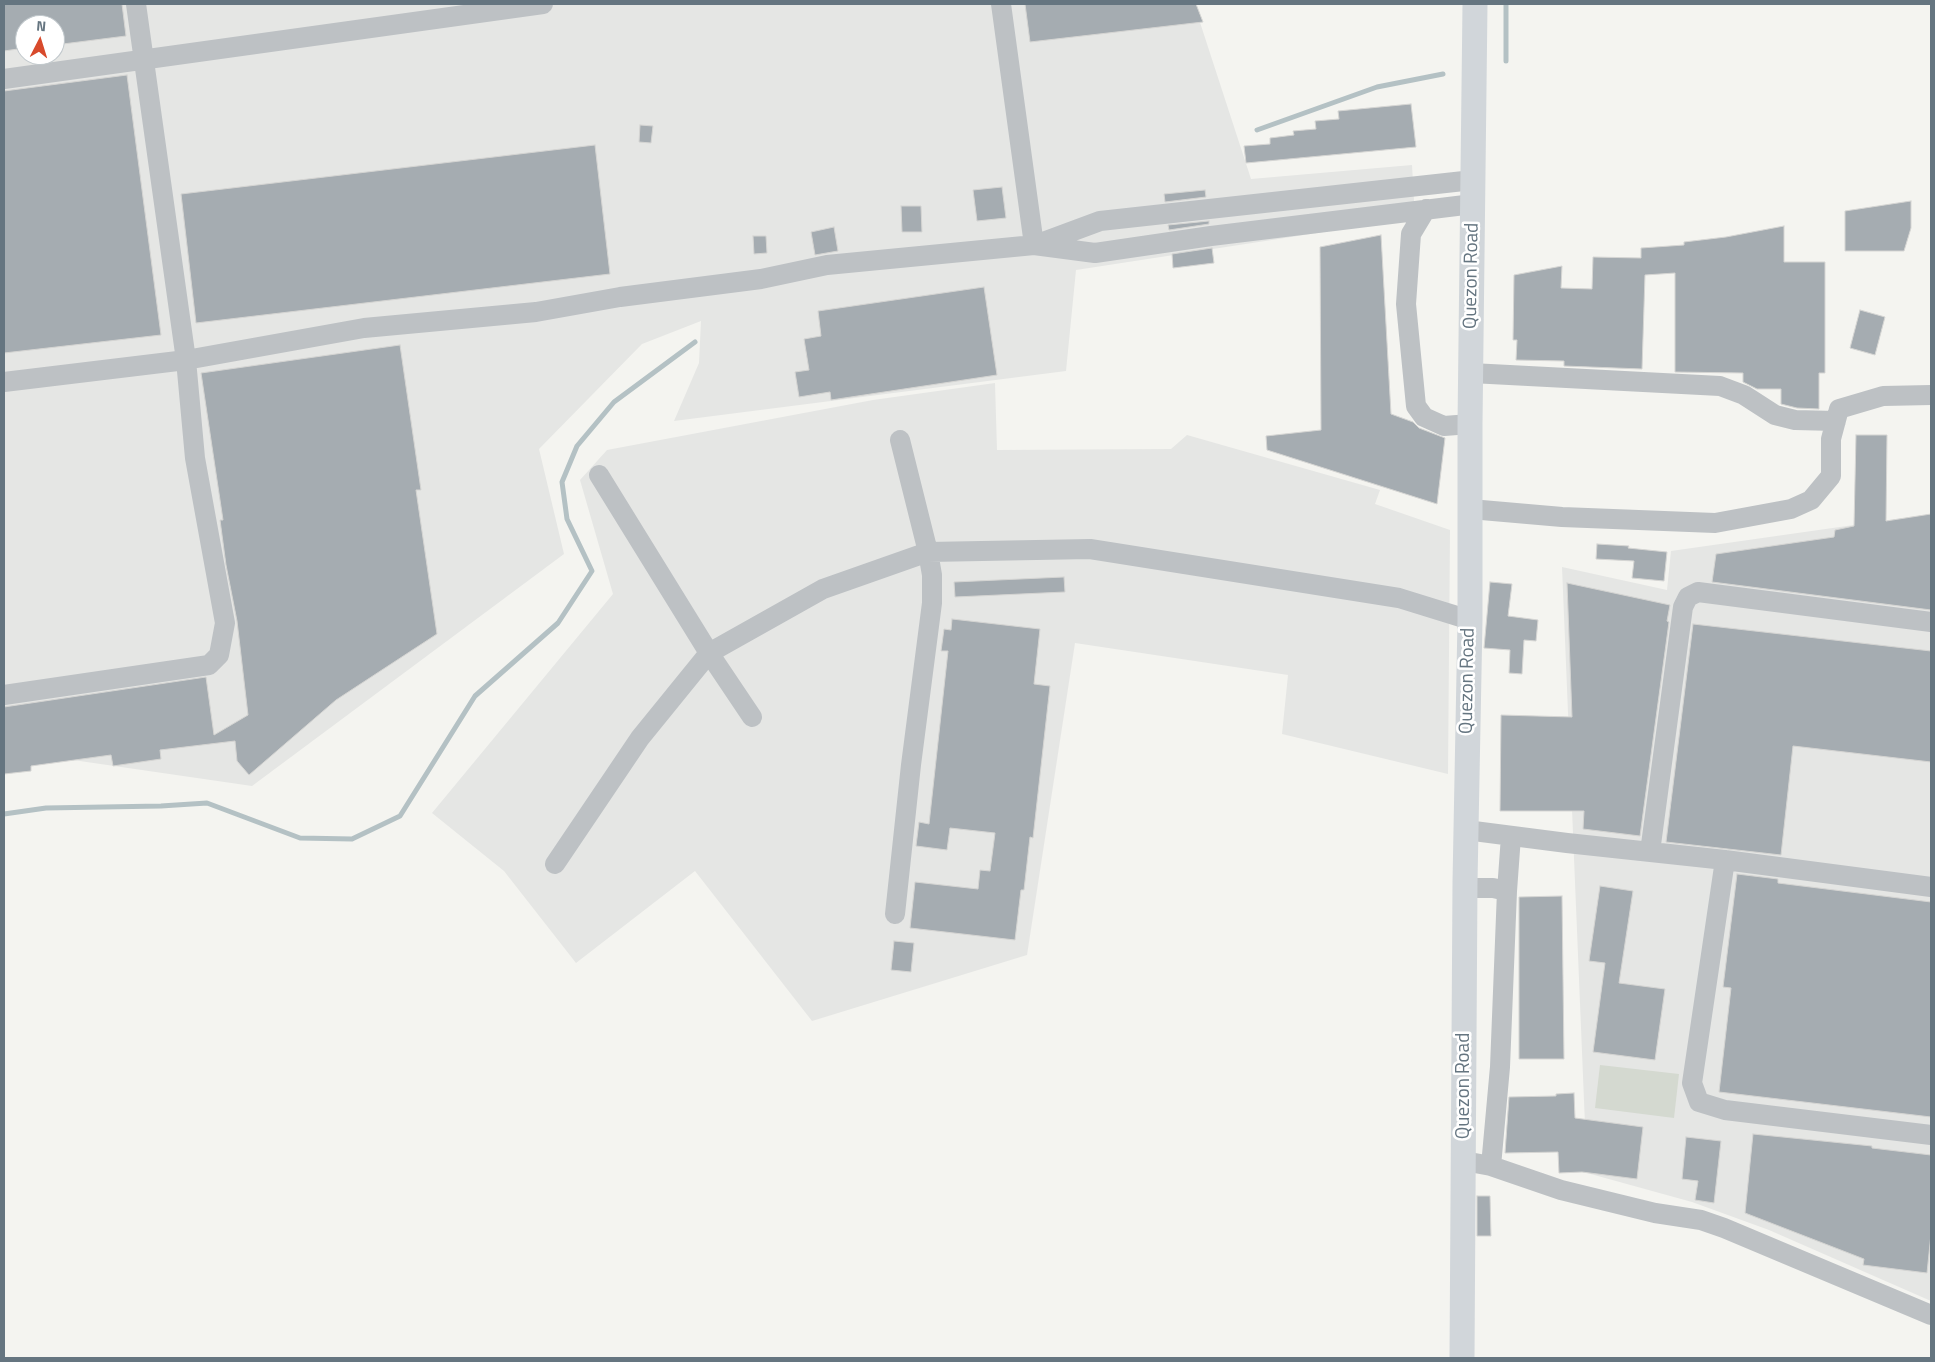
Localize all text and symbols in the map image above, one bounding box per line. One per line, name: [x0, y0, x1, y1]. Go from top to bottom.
north arrow: [15, 15, 65, 65]
text: N: [36, 15, 47, 36]
street label: Quezon Road: [1460, 223, 1484, 329]
street label: Quezon Road: [1456, 628, 1480, 734]
street label: Quezon Road: [1453, 1033, 1475, 1139]

